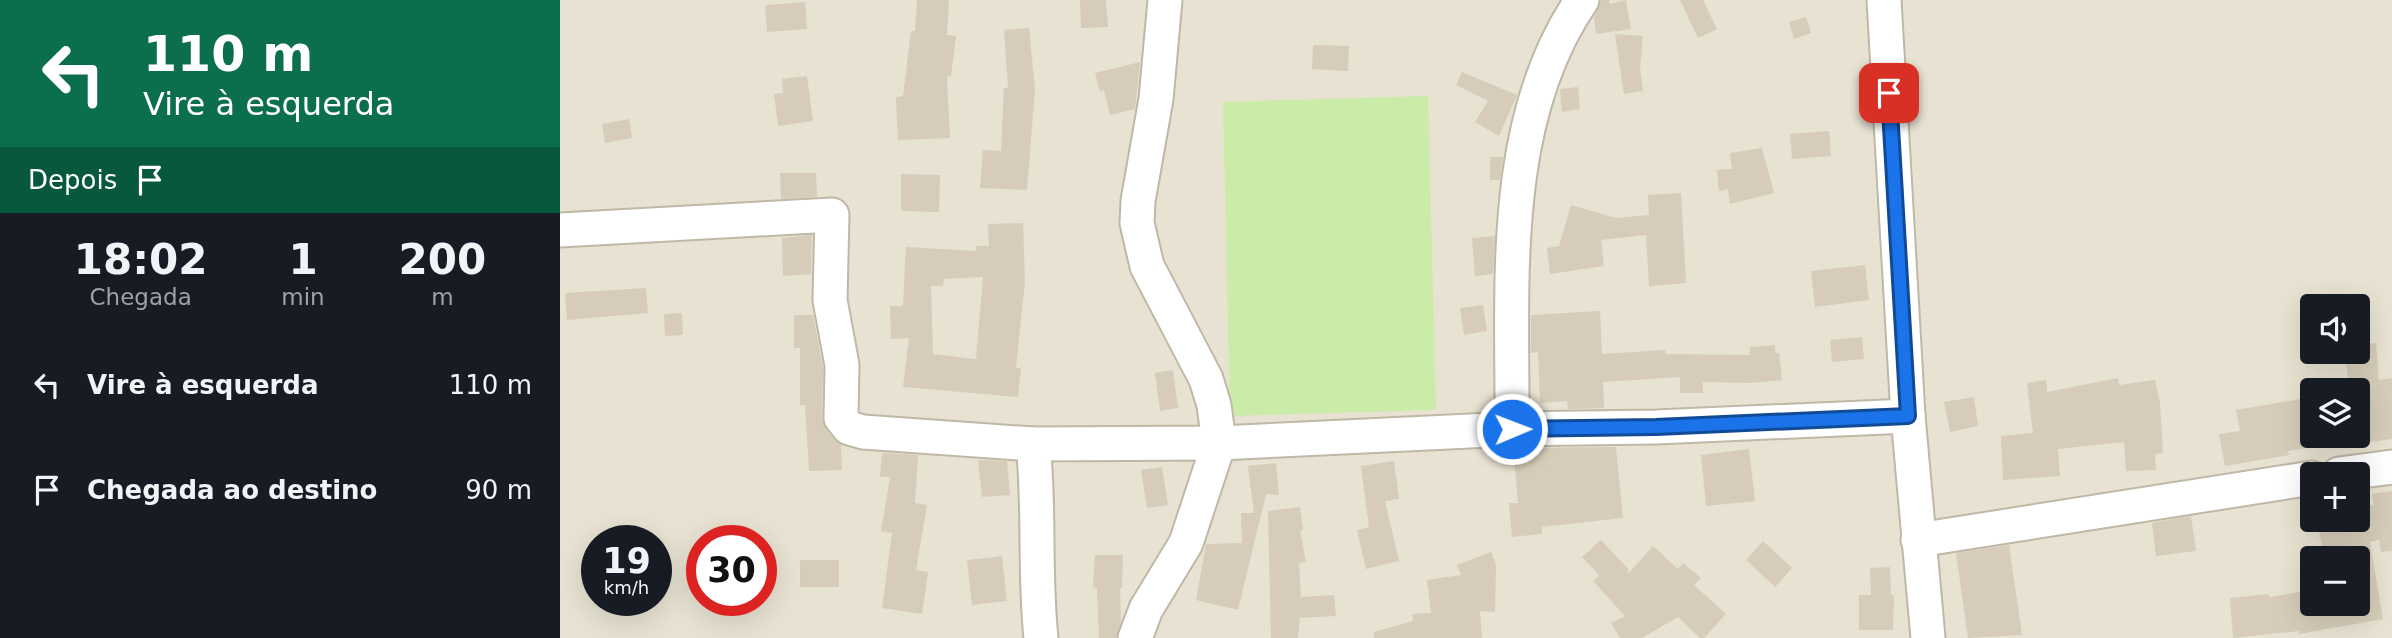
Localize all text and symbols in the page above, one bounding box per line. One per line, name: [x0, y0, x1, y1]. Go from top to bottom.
text: 110 m: [143, 26, 313, 83]
icon: left: [28, 28, 119, 119]
pin: [1859, 63, 1919, 123]
icon: arrive: [1870, 74, 1908, 112]
text: Vire à esquerda: [143, 85, 394, 123]
icon: arrive: [131, 161, 169, 199]
text: Depois: [28, 165, 117, 195]
text: 18:02: [74, 235, 208, 284]
text: 1: [288, 235, 318, 284]
text: 200: [399, 235, 486, 284]
text: Chegada: [90, 284, 192, 310]
text: min: [281, 284, 325, 310]
text: m: [431, 284, 454, 310]
map controls: [2300, 294, 2370, 616]
button: sound: [2300, 294, 2370, 364]
icon: left: [28, 366, 66, 404]
text: Vire à esquerda: [87, 370, 319, 400]
text: 110 m: [449, 370, 532, 400]
button: layers: [2300, 378, 2370, 448]
position arrow: [1475, 392, 1549, 466]
button: +: [2300, 462, 2370, 532]
icon: arrive: [28, 471, 66, 509]
text: Chegada ao destino: [87, 475, 377, 505]
text: 90 m: [465, 475, 532, 505]
speed limit sign: 30: [686, 525, 777, 616]
text: 19: [602, 541, 651, 581]
button: −: [2300, 546, 2370, 616]
text: km/h: [604, 577, 649, 598]

